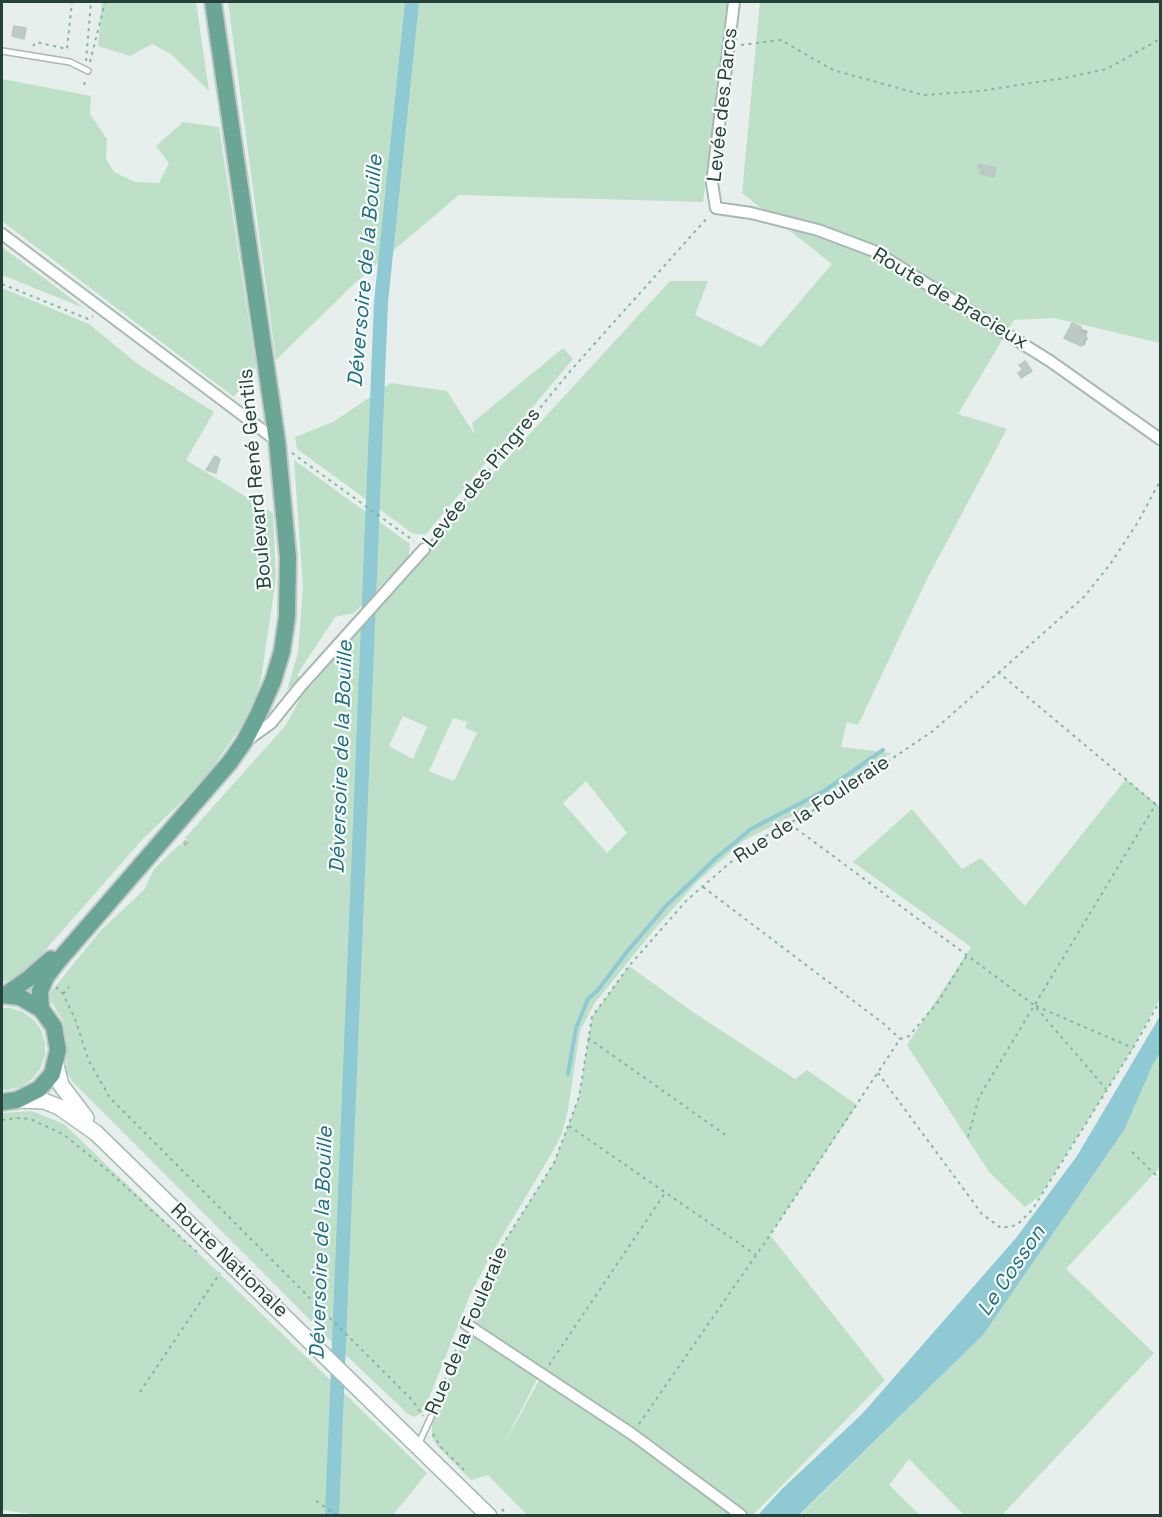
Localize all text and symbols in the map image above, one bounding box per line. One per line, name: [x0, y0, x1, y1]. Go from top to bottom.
street label: Levée des Parcs: [703, 27, 743, 183]
water label: Déversoire de la Bouille: [343, 154, 389, 388]
street label: Route de Bracieux: [868, 243, 1032, 355]
street label: Boulevard René Gentils: [234, 368, 278, 590]
street label: Levée des Pingres: [418, 403, 546, 553]
water label: Déversoire de la Bouille: [325, 640, 359, 874]
street label: Rue de la Fouleraie: [730, 751, 894, 869]
water label: Déversoire de la Bouille: [305, 1126, 339, 1360]
street label: Route Nationale: [165, 1199, 293, 1323]
water label: Le Cosson: [973, 1221, 1051, 1321]
street label: Rue de la Fouleraie: [421, 1243, 513, 1419]

